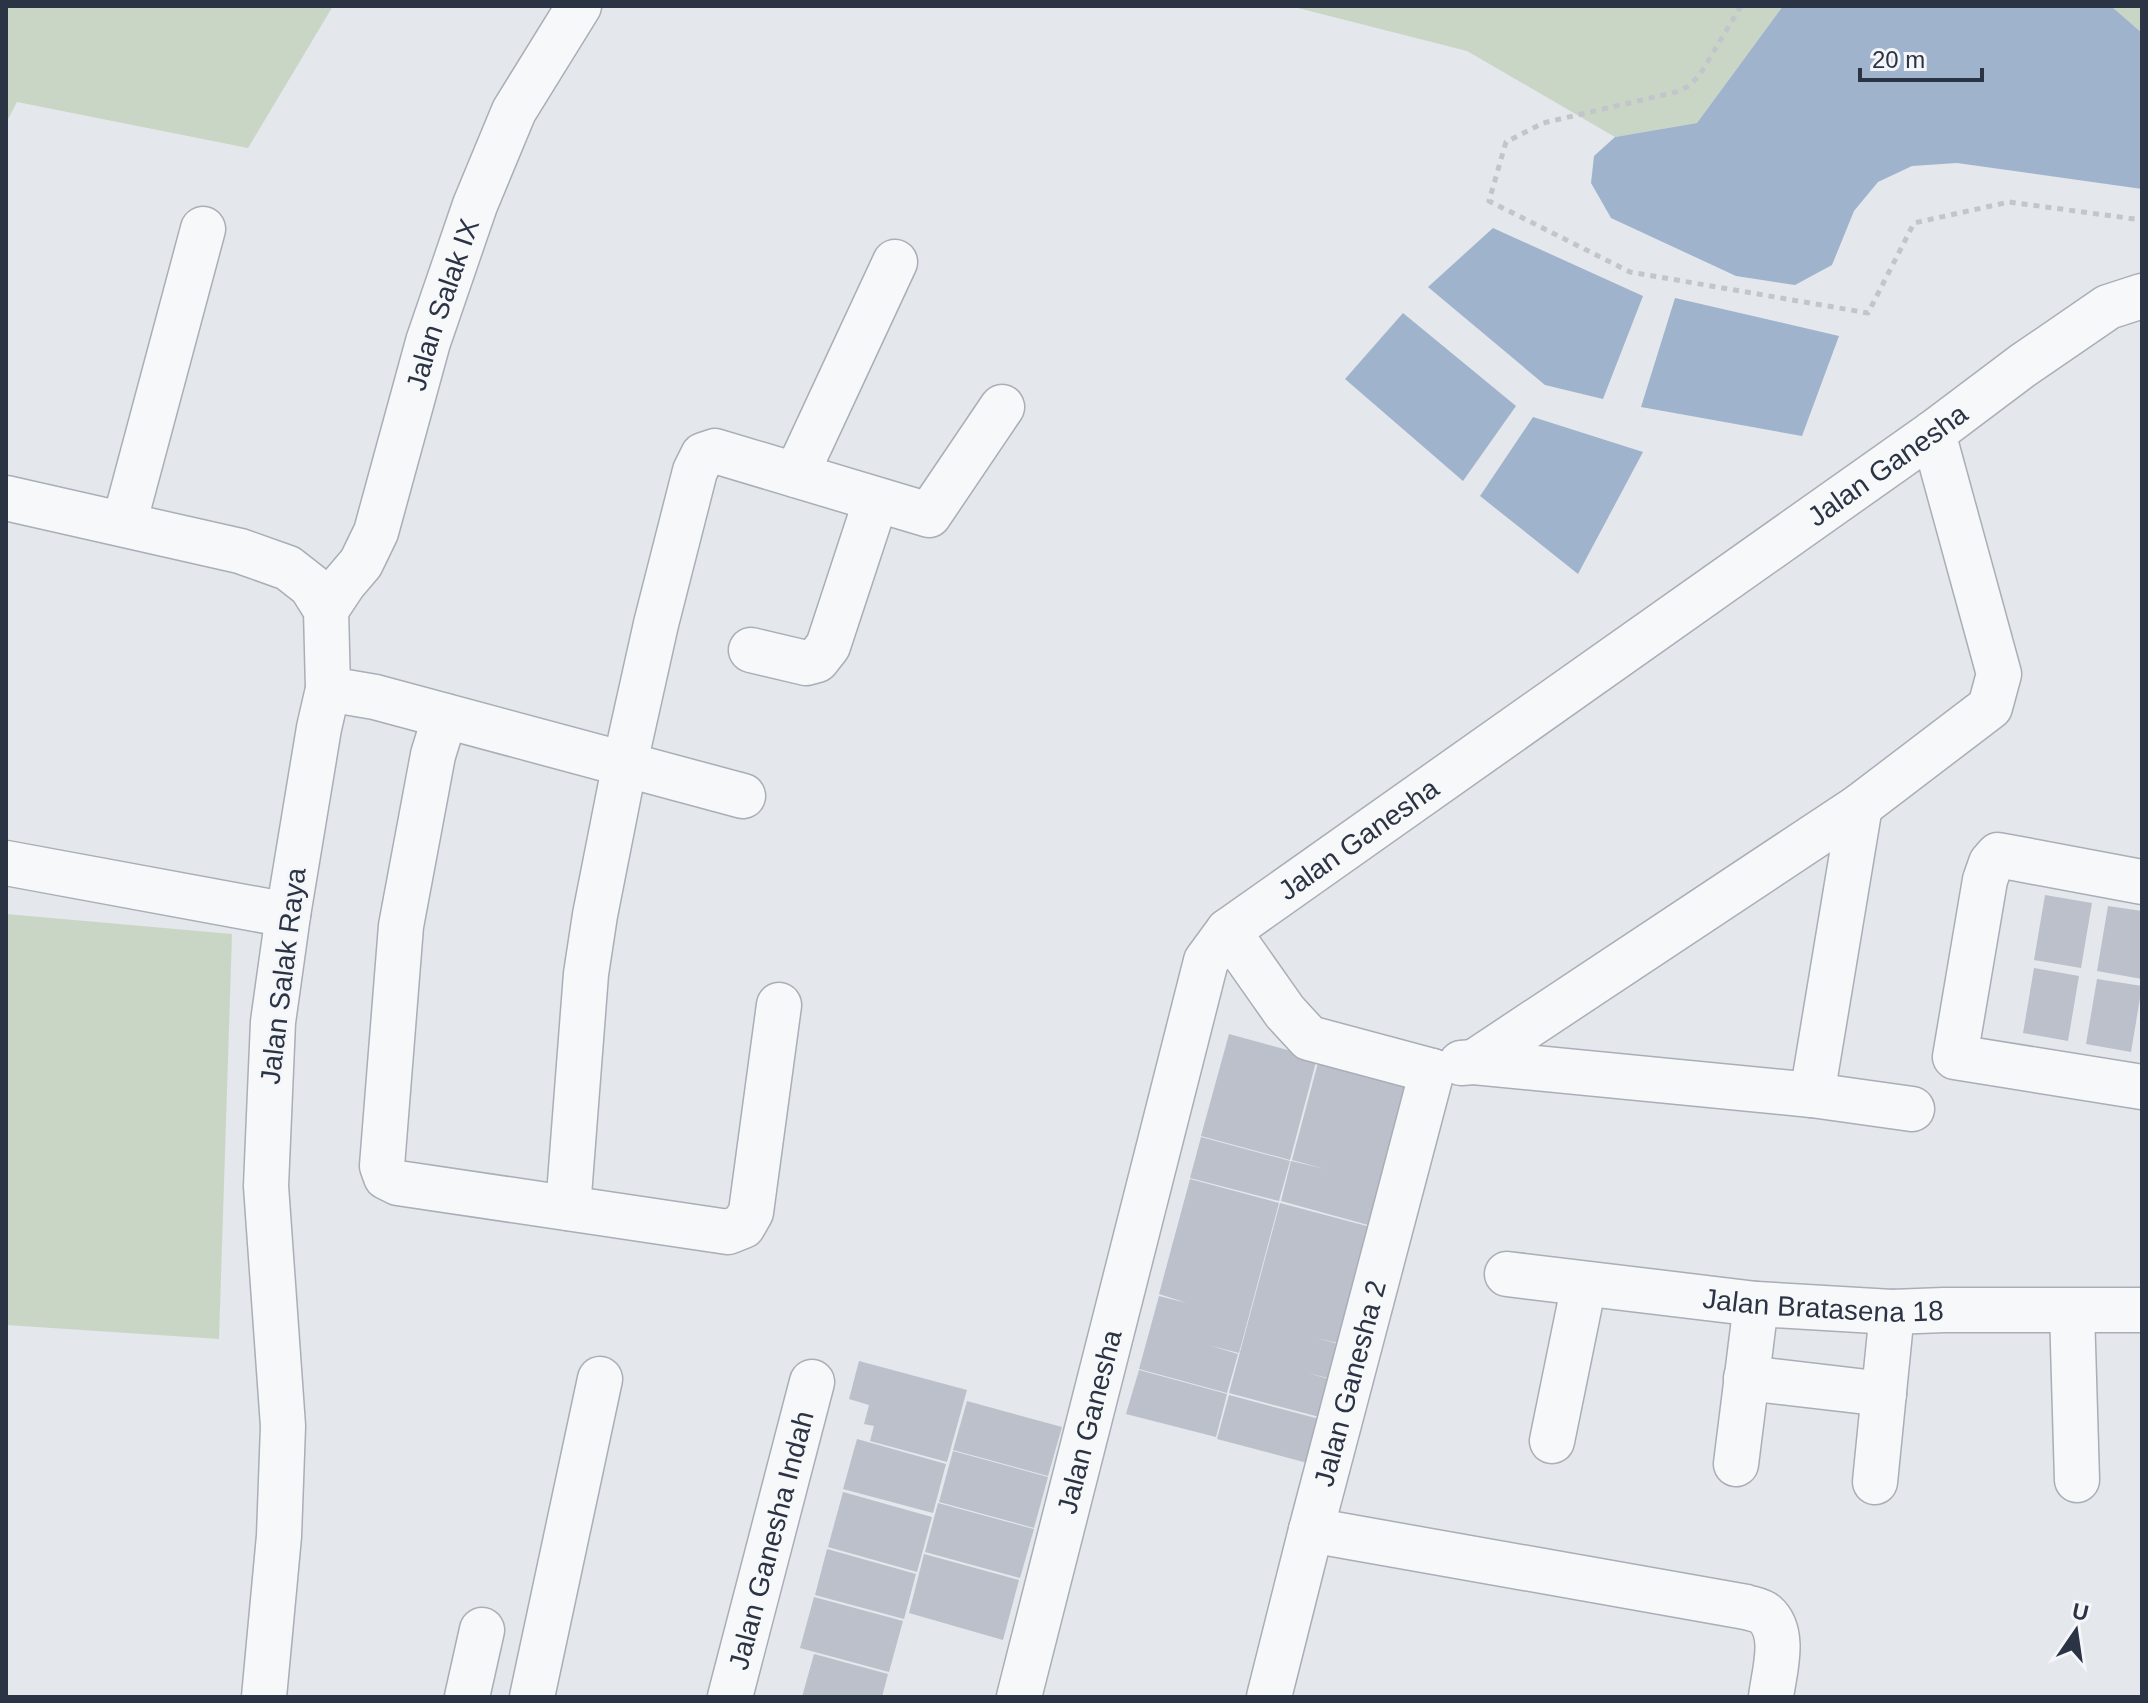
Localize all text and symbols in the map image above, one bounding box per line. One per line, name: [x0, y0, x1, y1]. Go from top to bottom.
scale bar: [1860, 32, 1982, 82]
text: 20 m: [1872, 46, 1925, 73]
street label: Jalan Salak IX: [400, 214, 485, 394]
street label: Jalan Ganesha: [1802, 397, 1973, 532]
street label: Jalan Ganesha: [1272, 772, 1444, 906]
street label: Jalan Salak Raya: [254, 866, 312, 1086]
street label: Jalan Ganesha 2: [1308, 1277, 1392, 1490]
street label: Jalan Bratasena 18: [1701, 1282, 1944, 1328]
street label: Jalan Ganesha: [1051, 1326, 1127, 1517]
street label: Jalan Ganesha Indah: [722, 1407, 819, 1673]
north arrow: [2036, 1591, 2116, 1671]
text: U: [2070, 1598, 2091, 1626]

